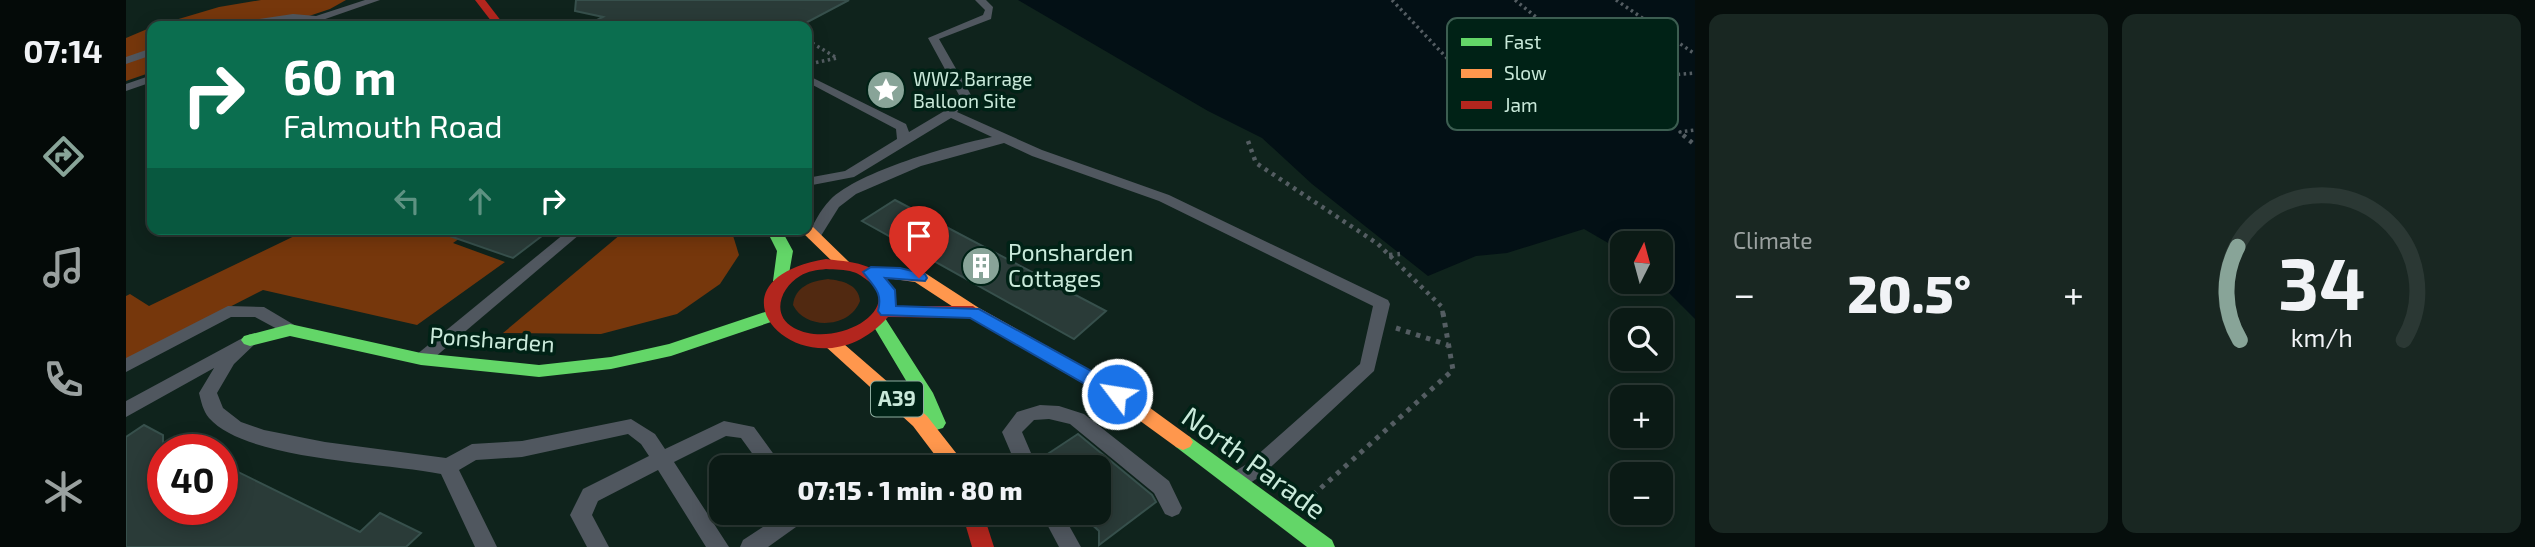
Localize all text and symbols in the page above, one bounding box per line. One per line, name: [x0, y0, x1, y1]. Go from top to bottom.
legend: [1447, 18, 1678, 130]
text: Fast: [1504, 30, 1541, 53]
text: 07:14: [23, 31, 103, 69]
text: 60 m: [283, 46, 397, 105]
icon: right: [168, 49, 259, 140]
text: Slow: [1504, 61, 1547, 84]
place label: WW2 Barrage Balloon Site: [913, 67, 1033, 112]
place icon: WW2 Barrage Balloon Site: [865, 69, 907, 111]
text: Jam: [1504, 93, 1538, 116]
text: Falmouth Road: [283, 106, 503, 144]
icon: directions: [39, 132, 88, 181]
icon: left: [388, 182, 426, 220]
icon: ahead: [461, 182, 499, 220]
icon: right: [534, 182, 572, 220]
pin: [889, 206, 949, 278]
icon: arrive: [900, 217, 938, 255]
text: Climate: [1733, 226, 1813, 254]
north arrow: [1610, 231, 1673, 294]
map controls: [1610, 231, 1673, 525]
text: 34: [2278, 237, 2365, 325]
place label: Ponsharden Cottages: [1008, 238, 1133, 292]
icon: music: [39, 243, 88, 292]
building icon: Ponsharden Cottages: [960, 245, 1002, 287]
text: 20.5°: [1847, 261, 1971, 323]
text: −: [1733, 270, 1755, 316]
text: +: [2063, 270, 2084, 316]
button: search: [1610, 308, 1673, 371]
street label: Ponsharden: [429, 321, 556, 357]
text: km/h: [2290, 321, 2353, 351]
icon: phone: [39, 355, 88, 404]
position arrow: [1080, 357, 1154, 431]
road number: A39: [871, 382, 923, 416]
button: +: [1610, 385, 1673, 448]
street label: North Parade: [1176, 399, 1333, 526]
speed limit sign: 40: [147, 434, 238, 525]
button: −: [1610, 462, 1673, 525]
icon: climate: [39, 467, 88, 516]
text: 07:15 · 1 min · 80 m: [797, 474, 1023, 505]

